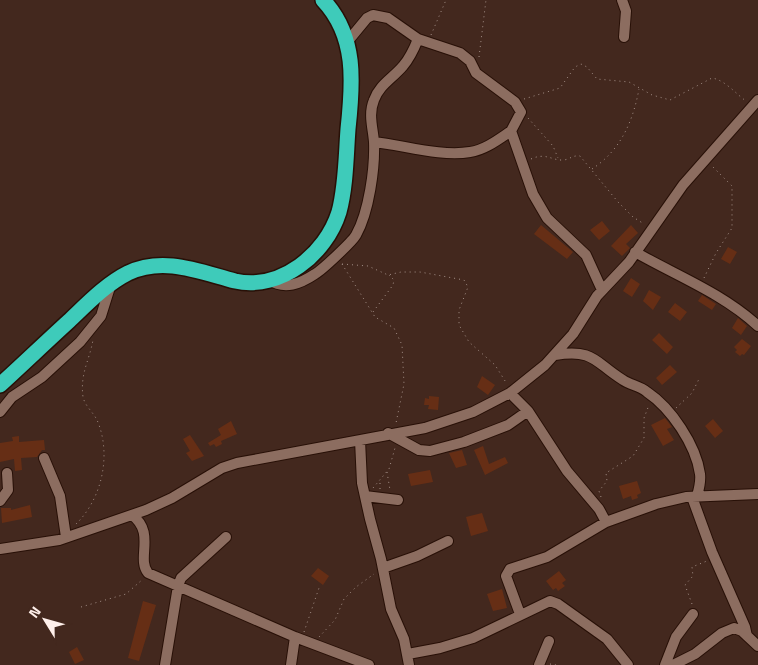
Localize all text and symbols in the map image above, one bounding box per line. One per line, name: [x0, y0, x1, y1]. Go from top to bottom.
north arrow: [20, 595, 70, 645]
text: N: [23, 602, 46, 622]

